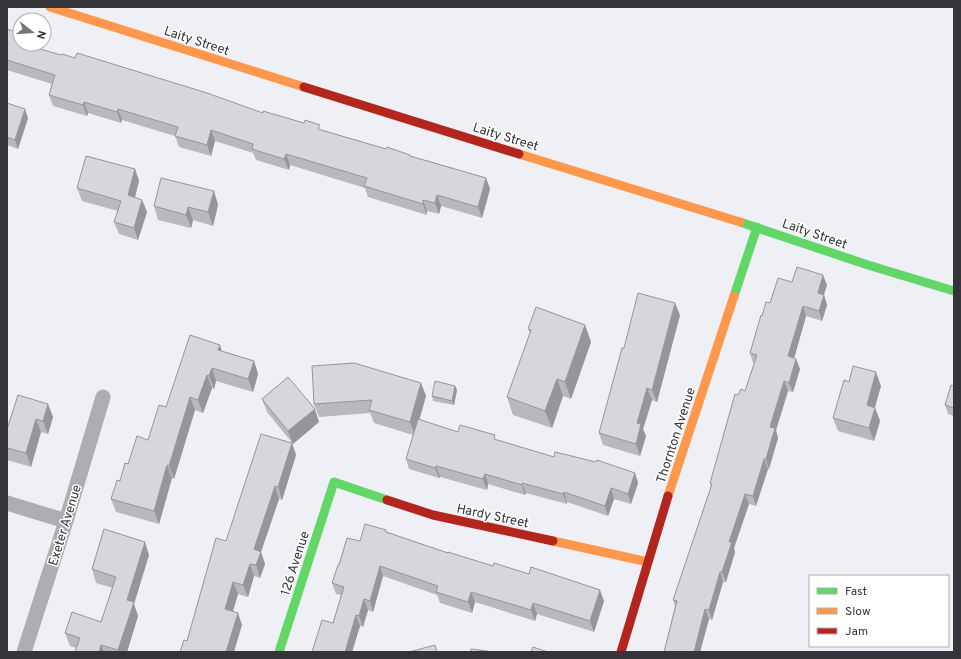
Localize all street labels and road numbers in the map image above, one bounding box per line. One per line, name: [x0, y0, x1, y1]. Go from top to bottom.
street label: Laity Street: [162, 24, 231, 60]
street label: Laity Street: [471, 120, 540, 156]
street label: Laity Street: [780, 216, 849, 254]
street label: Thornton Avenue: [654, 386, 700, 485]
street label: Exeter Avenue: [46, 483, 86, 568]
street label: Hardy Street: [455, 501, 530, 532]
street label: 126 Avenue: [278, 529, 314, 598]

